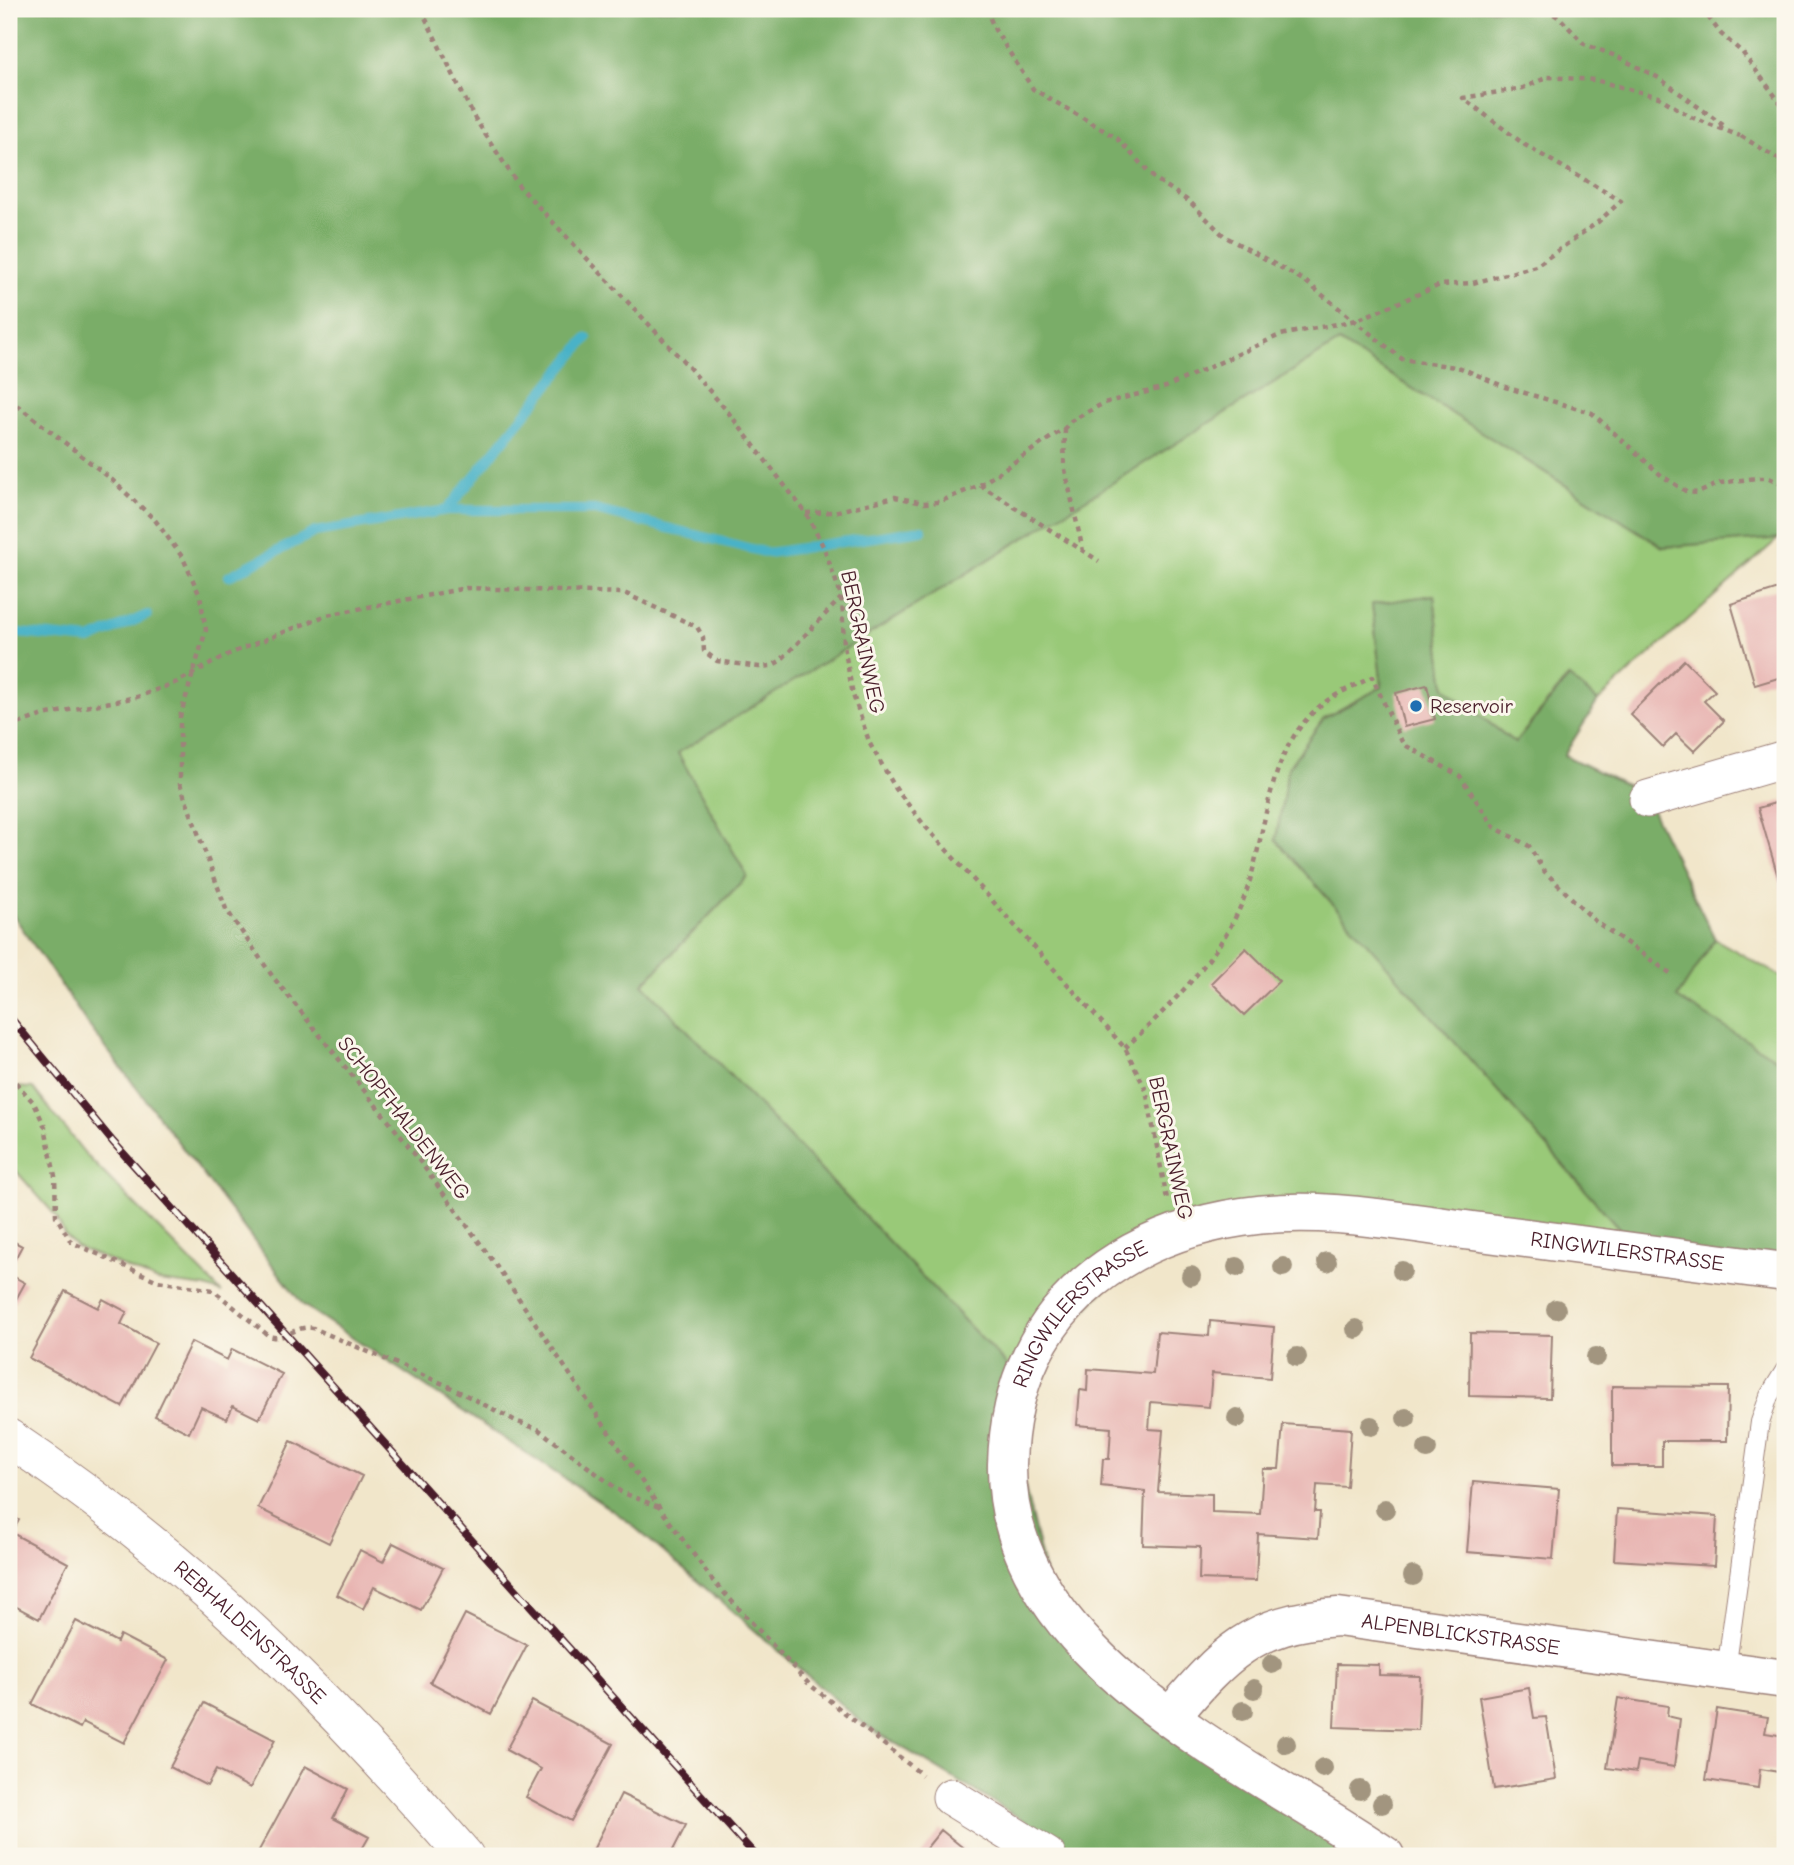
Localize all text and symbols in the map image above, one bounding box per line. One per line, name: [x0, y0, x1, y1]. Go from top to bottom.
street label: BERGRAINWEG: [836, 568, 890, 716]
place label: Reservoir: [1430, 694, 1514, 718]
marker: Reservoir: [1408, 698, 1424, 714]
street label: SCHOPFHALDENWEG: [333, 1032, 475, 1204]
street label: BERGRAINWEG: [1144, 1074, 1198, 1222]
street label: RINGWILERSTRASSE: [1529, 1227, 1725, 1276]
street label: RINGWILERSTRASSE: [1008, 1235, 1151, 1391]
street label: REBHALDENSTRASSE: [169, 1556, 331, 1709]
street label: ALPENBLICKSTRASSE: [1360, 1608, 1561, 1660]

